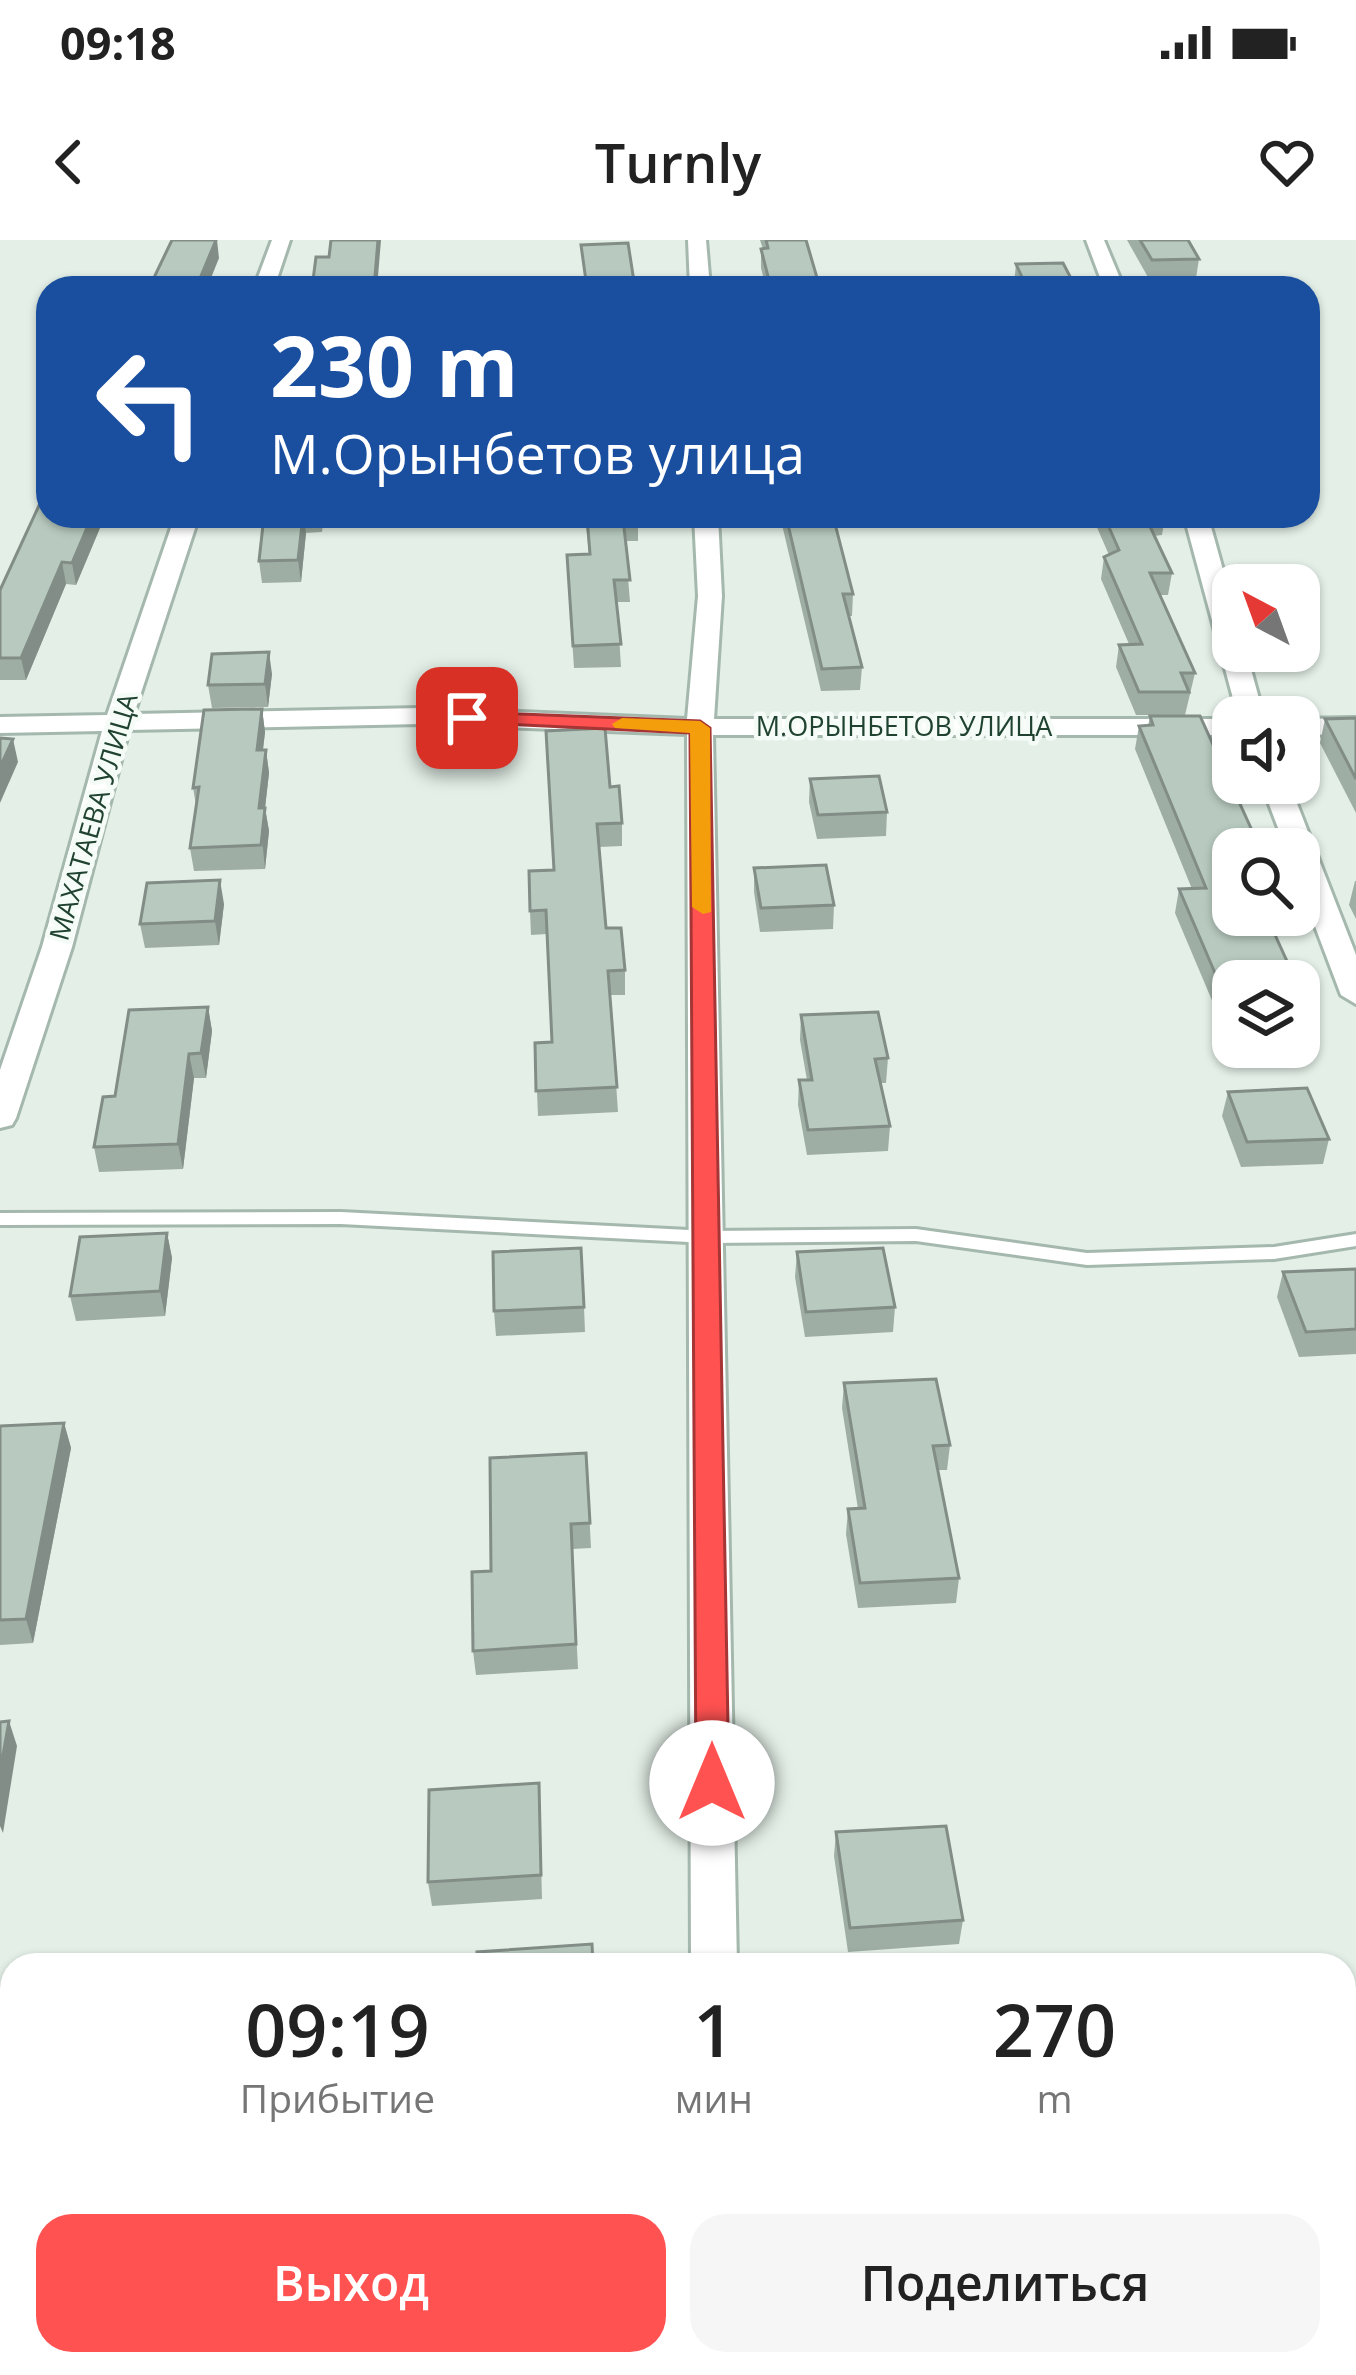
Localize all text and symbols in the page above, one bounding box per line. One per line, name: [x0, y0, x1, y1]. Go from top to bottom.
text: 09:18: [60, 12, 176, 73]
text: Turnly: [595, 125, 761, 199]
icon: back: [36, 129, 102, 195]
icon: heart: [1254, 129, 1320, 195]
text: 230 m: [270, 307, 518, 422]
icon: left: [72, 324, 228, 480]
text: М.Орынбетов улица: [270, 416, 805, 490]
north arrow: [1212, 564, 1320, 672]
map controls: [1212, 564, 1320, 1068]
pin: [416, 667, 518, 769]
icon: arrive: [434, 685, 500, 751]
street label: МАХАТАЕВА УЛИЦА: [40, 688, 146, 945]
button: sound: [1212, 696, 1320, 804]
street label: М.ОРЫНБЕТОВ УЛИЦА: [756, 707, 1053, 744]
button: search: [1212, 828, 1320, 936]
button: layers: [1212, 960, 1320, 1068]
position arrow: [649, 1720, 775, 1846]
text: 09:19: [245, 1980, 430, 2078]
text: 1: [693, 1980, 734, 2078]
text: 270: [993, 1980, 1116, 2078]
text: Прибытие: [240, 2071, 435, 2124]
text: мин: [675, 2071, 753, 2124]
text: m: [1036, 2071, 1072, 2124]
button: Выход: [36, 2214, 666, 2352]
button: Поделиться: [690, 2214, 1320, 2352]

